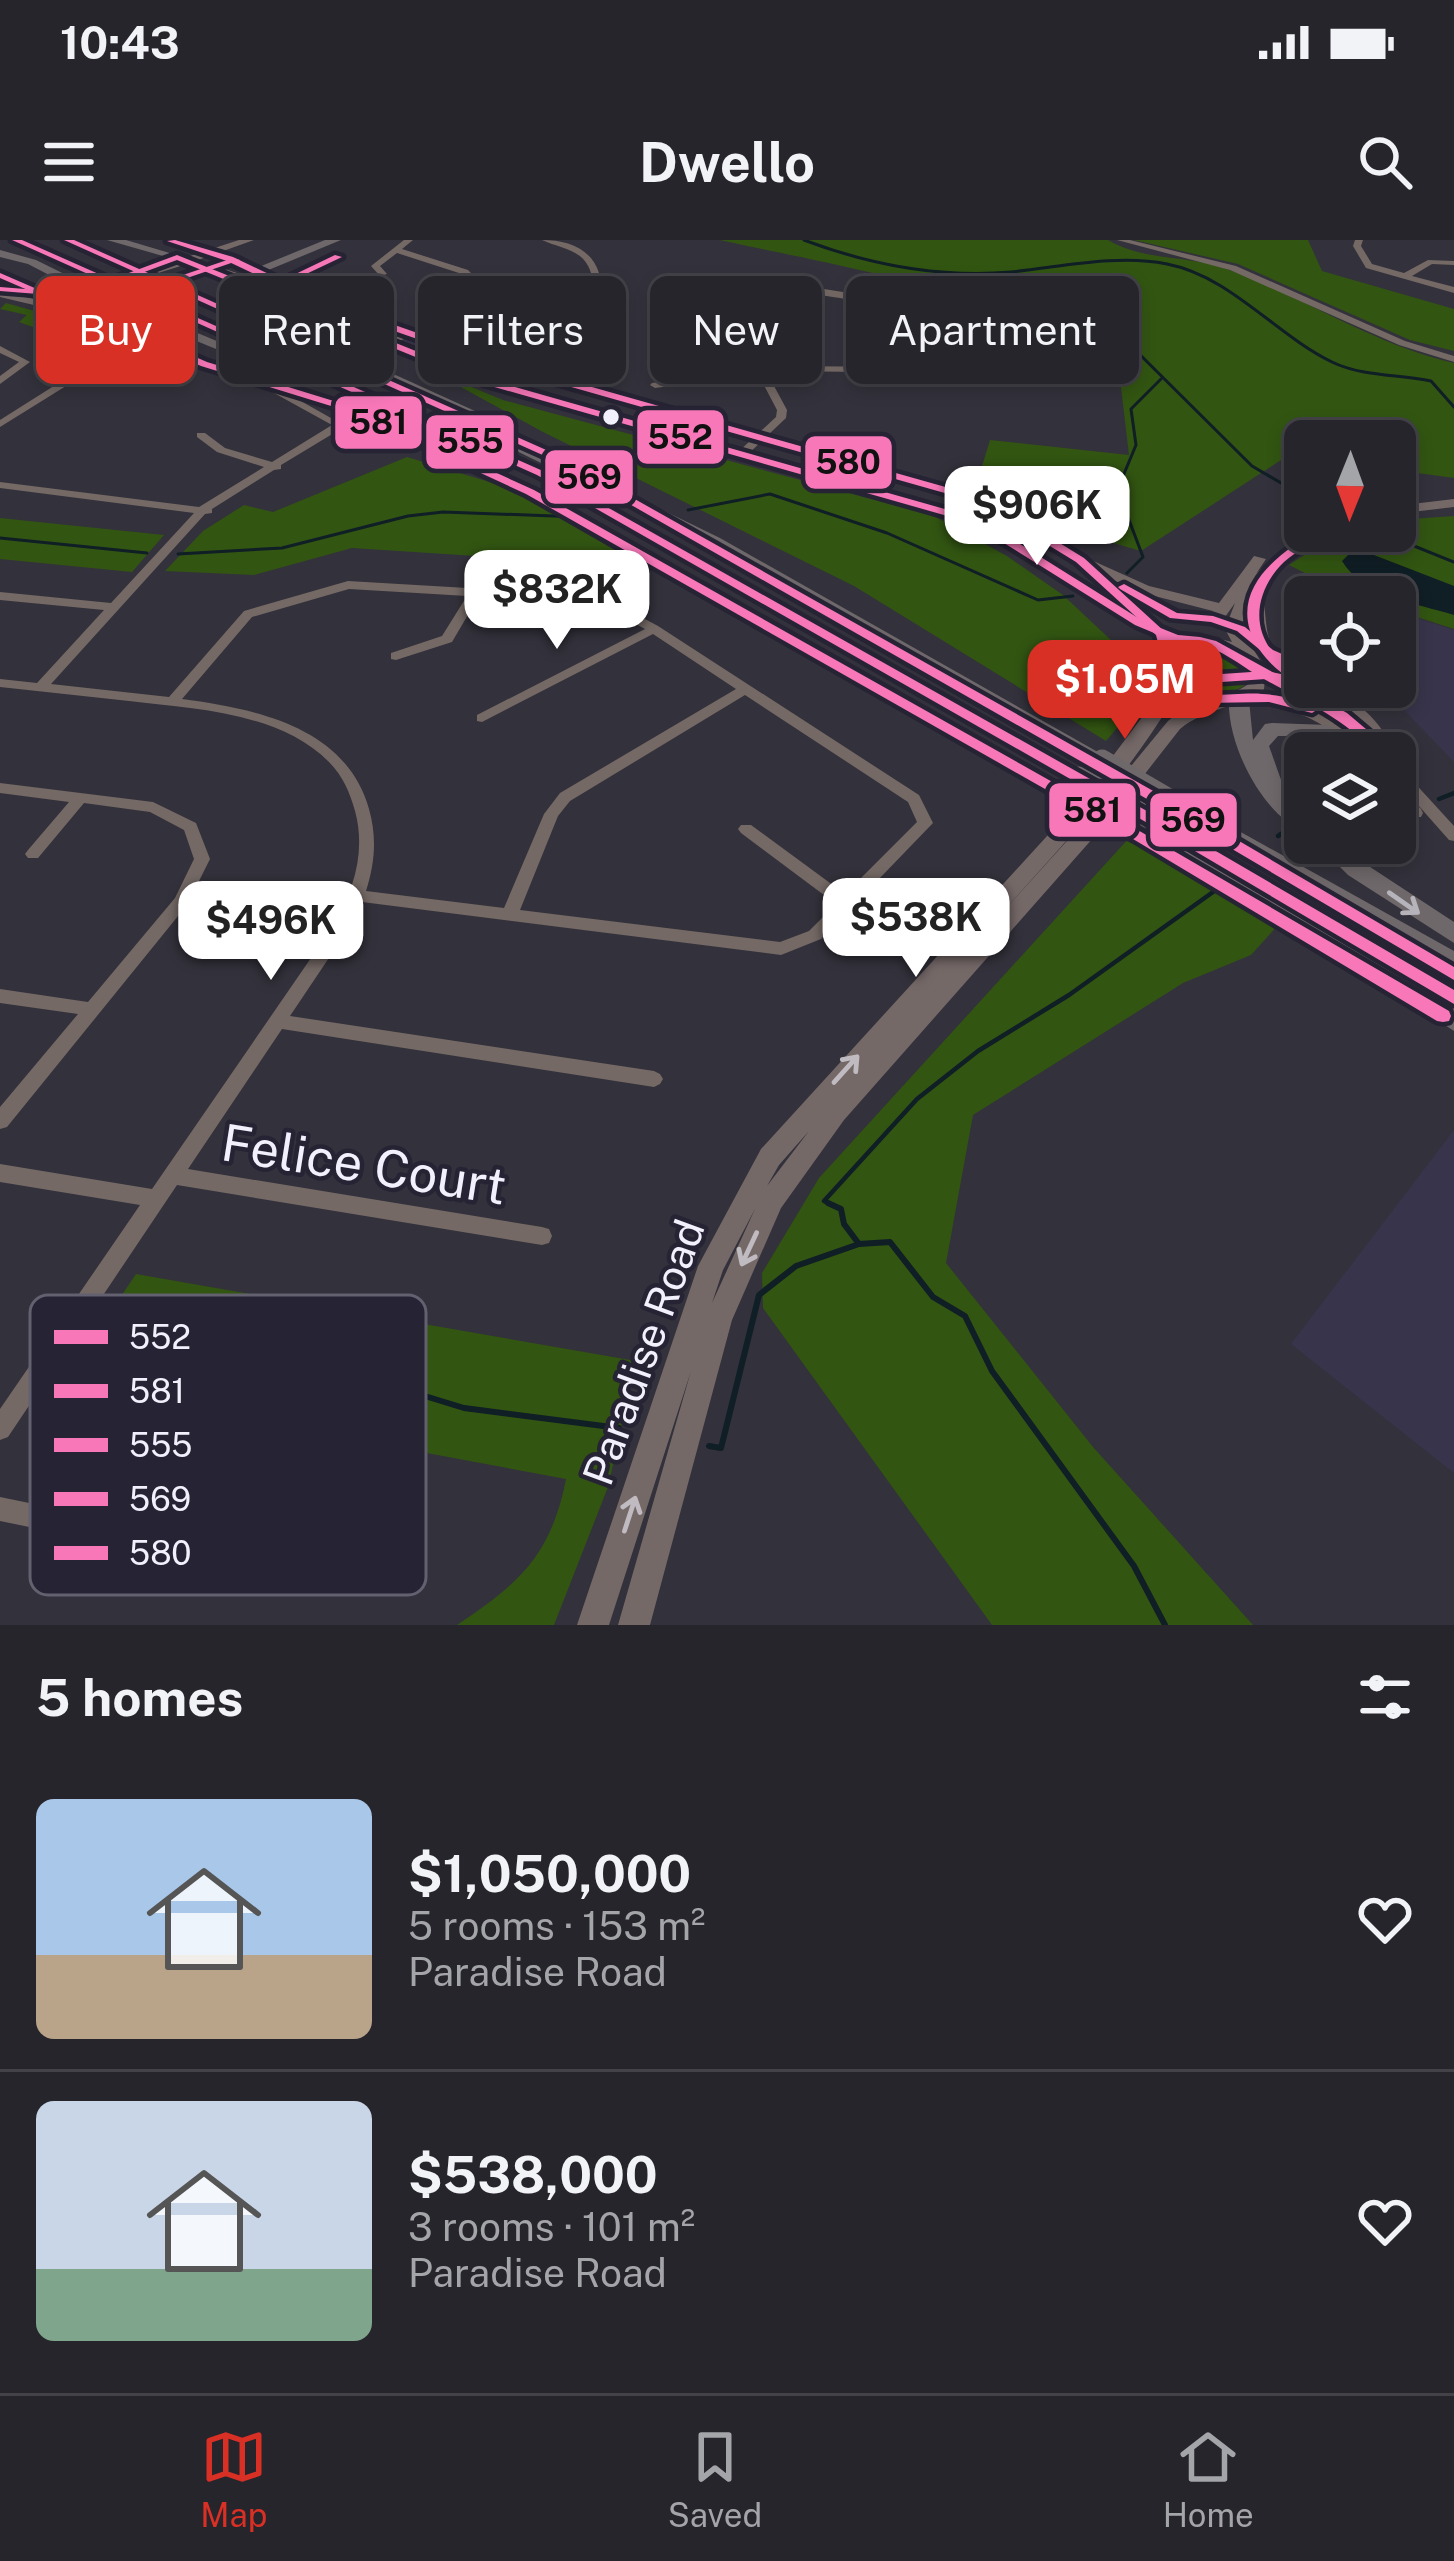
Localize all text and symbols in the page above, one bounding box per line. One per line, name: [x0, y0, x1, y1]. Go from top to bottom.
text: 10:43: [60, 16, 180, 69]
icon: menu: [36, 129, 102, 195]
icon: search: [1352, 129, 1418, 195]
text: Dwello: [639, 131, 815, 194]
chip: Buy: [36, 276, 195, 384]
chip: Rent: [219, 276, 394, 384]
chip: Filters: [418, 276, 626, 384]
chip: New: [650, 276, 822, 384]
chip: Apartment: [846, 276, 1139, 384]
line badge: 581: [333, 394, 424, 451]
text: 581: [349, 403, 407, 441]
unlabelled marker: [600, 406, 622, 428]
line badge: 552: [635, 408, 726, 466]
line badge: 555: [424, 413, 516, 471]
text: 552: [647, 418, 713, 456]
north arrow: [1284, 420, 1416, 552]
map controls: [1284, 420, 1416, 864]
text: 555: [437, 422, 503, 460]
line badge: 580: [803, 434, 894, 491]
text: 580: [815, 443, 881, 481]
line badge: 569: [543, 448, 635, 506]
text: 569: [556, 458, 622, 496]
pin: $906K: [953, 466, 1121, 568]
text: $906K: [972, 482, 1102, 528]
pin: $832K: [473, 550, 641, 652]
text: $832K: [491, 566, 623, 612]
button: locate: [1284, 576, 1416, 708]
pin: $1.05M: [1027, 640, 1223, 742]
text: $1.05M: [1055, 656, 1196, 702]
button: layers: [1284, 732, 1416, 864]
line badge: 581: [1047, 781, 1138, 839]
text: 581: [1063, 791, 1121, 829]
line badge: 569: [1148, 791, 1239, 849]
text: 569: [1160, 801, 1226, 839]
pin: $538K: [832, 878, 1000, 980]
pin: $496K: [187, 881, 355, 983]
one-way arrow: [1387, 890, 1421, 915]
text: $538K: [850, 894, 982, 940]
text: $496K: [205, 897, 337, 943]
one-way arrow: [832, 1055, 859, 1085]
street label: Felice Court: [217, 1112, 511, 1216]
street label: Paradise Road: [572, 1213, 714, 1491]
one-way arrow: [737, 1230, 759, 1266]
legend: [30, 1295, 426, 1595]
text: 552: [129, 1318, 191, 1356]
text: 581: [129, 1372, 185, 1410]
text: 555: [129, 1426, 192, 1464]
text: 569: [129, 1480, 191, 1518]
one-way arrow: [621, 1496, 643, 1534]
text: 580: [129, 1534, 191, 1572]
icon: filters: [1352, 1664, 1418, 1730]
text: 5 homes: [36, 1668, 243, 1727]
text: $1,050,000: [408, 1844, 691, 1903]
icon: home: [132, 1847, 276, 1991]
icon: heart: [1352, 1886, 1418, 1952]
text: 5 rooms · 153 m²: [408, 1903, 705, 1949]
text: Paradise Road: [408, 1949, 667, 1995]
text: $538,000: [408, 2145, 658, 2204]
icon: home: [132, 2149, 276, 2293]
icon: heart: [1352, 2188, 1418, 2254]
text: 3 rooms · 101 m²: [408, 2204, 695, 2250]
text: Paradise Road: [408, 2250, 667, 2296]
tab: Map: [200, 2424, 267, 2534]
tab: Saved: [668, 2424, 762, 2534]
tab: Home: [1163, 2424, 1254, 2534]

